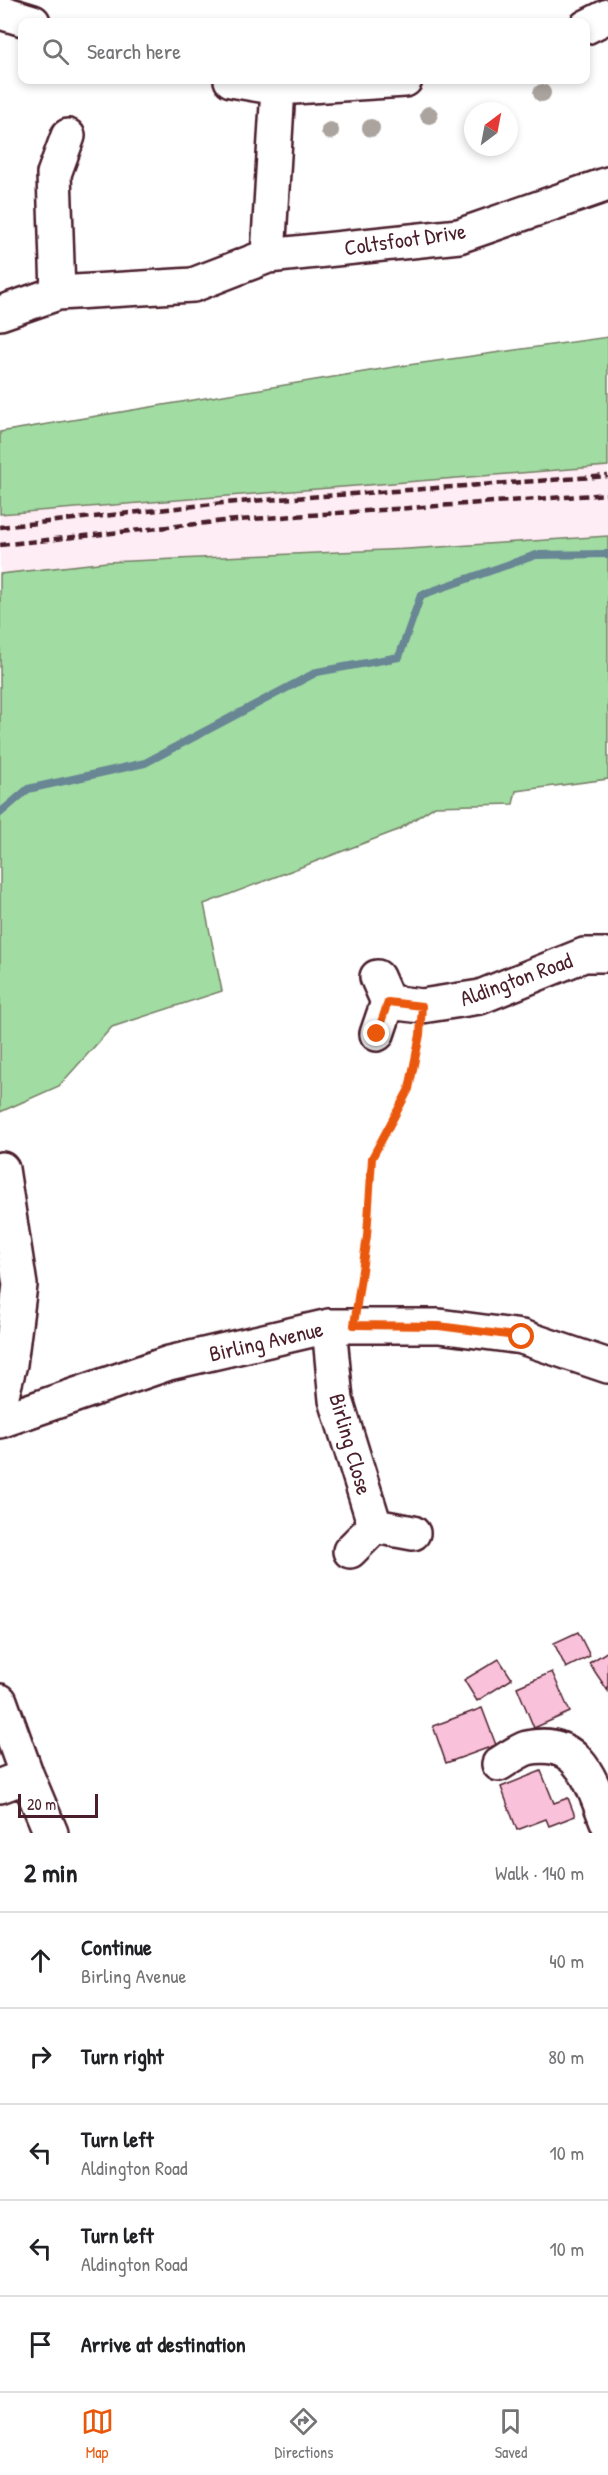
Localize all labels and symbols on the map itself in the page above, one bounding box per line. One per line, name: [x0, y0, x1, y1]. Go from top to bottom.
north arrow: [464, 102, 518, 156]
street label: Coltsfoot Drive: [342, 216, 468, 262]
street label: Aldington Road: [456, 945, 577, 1013]
route end: [363, 1020, 389, 1046]
street label: Birling Avenue: [206, 1313, 326, 1369]
route start: [508, 1323, 534, 1349]
street label: Birling Close: [322, 1390, 380, 1498]
scale bar: [18, 1791, 98, 1818]

